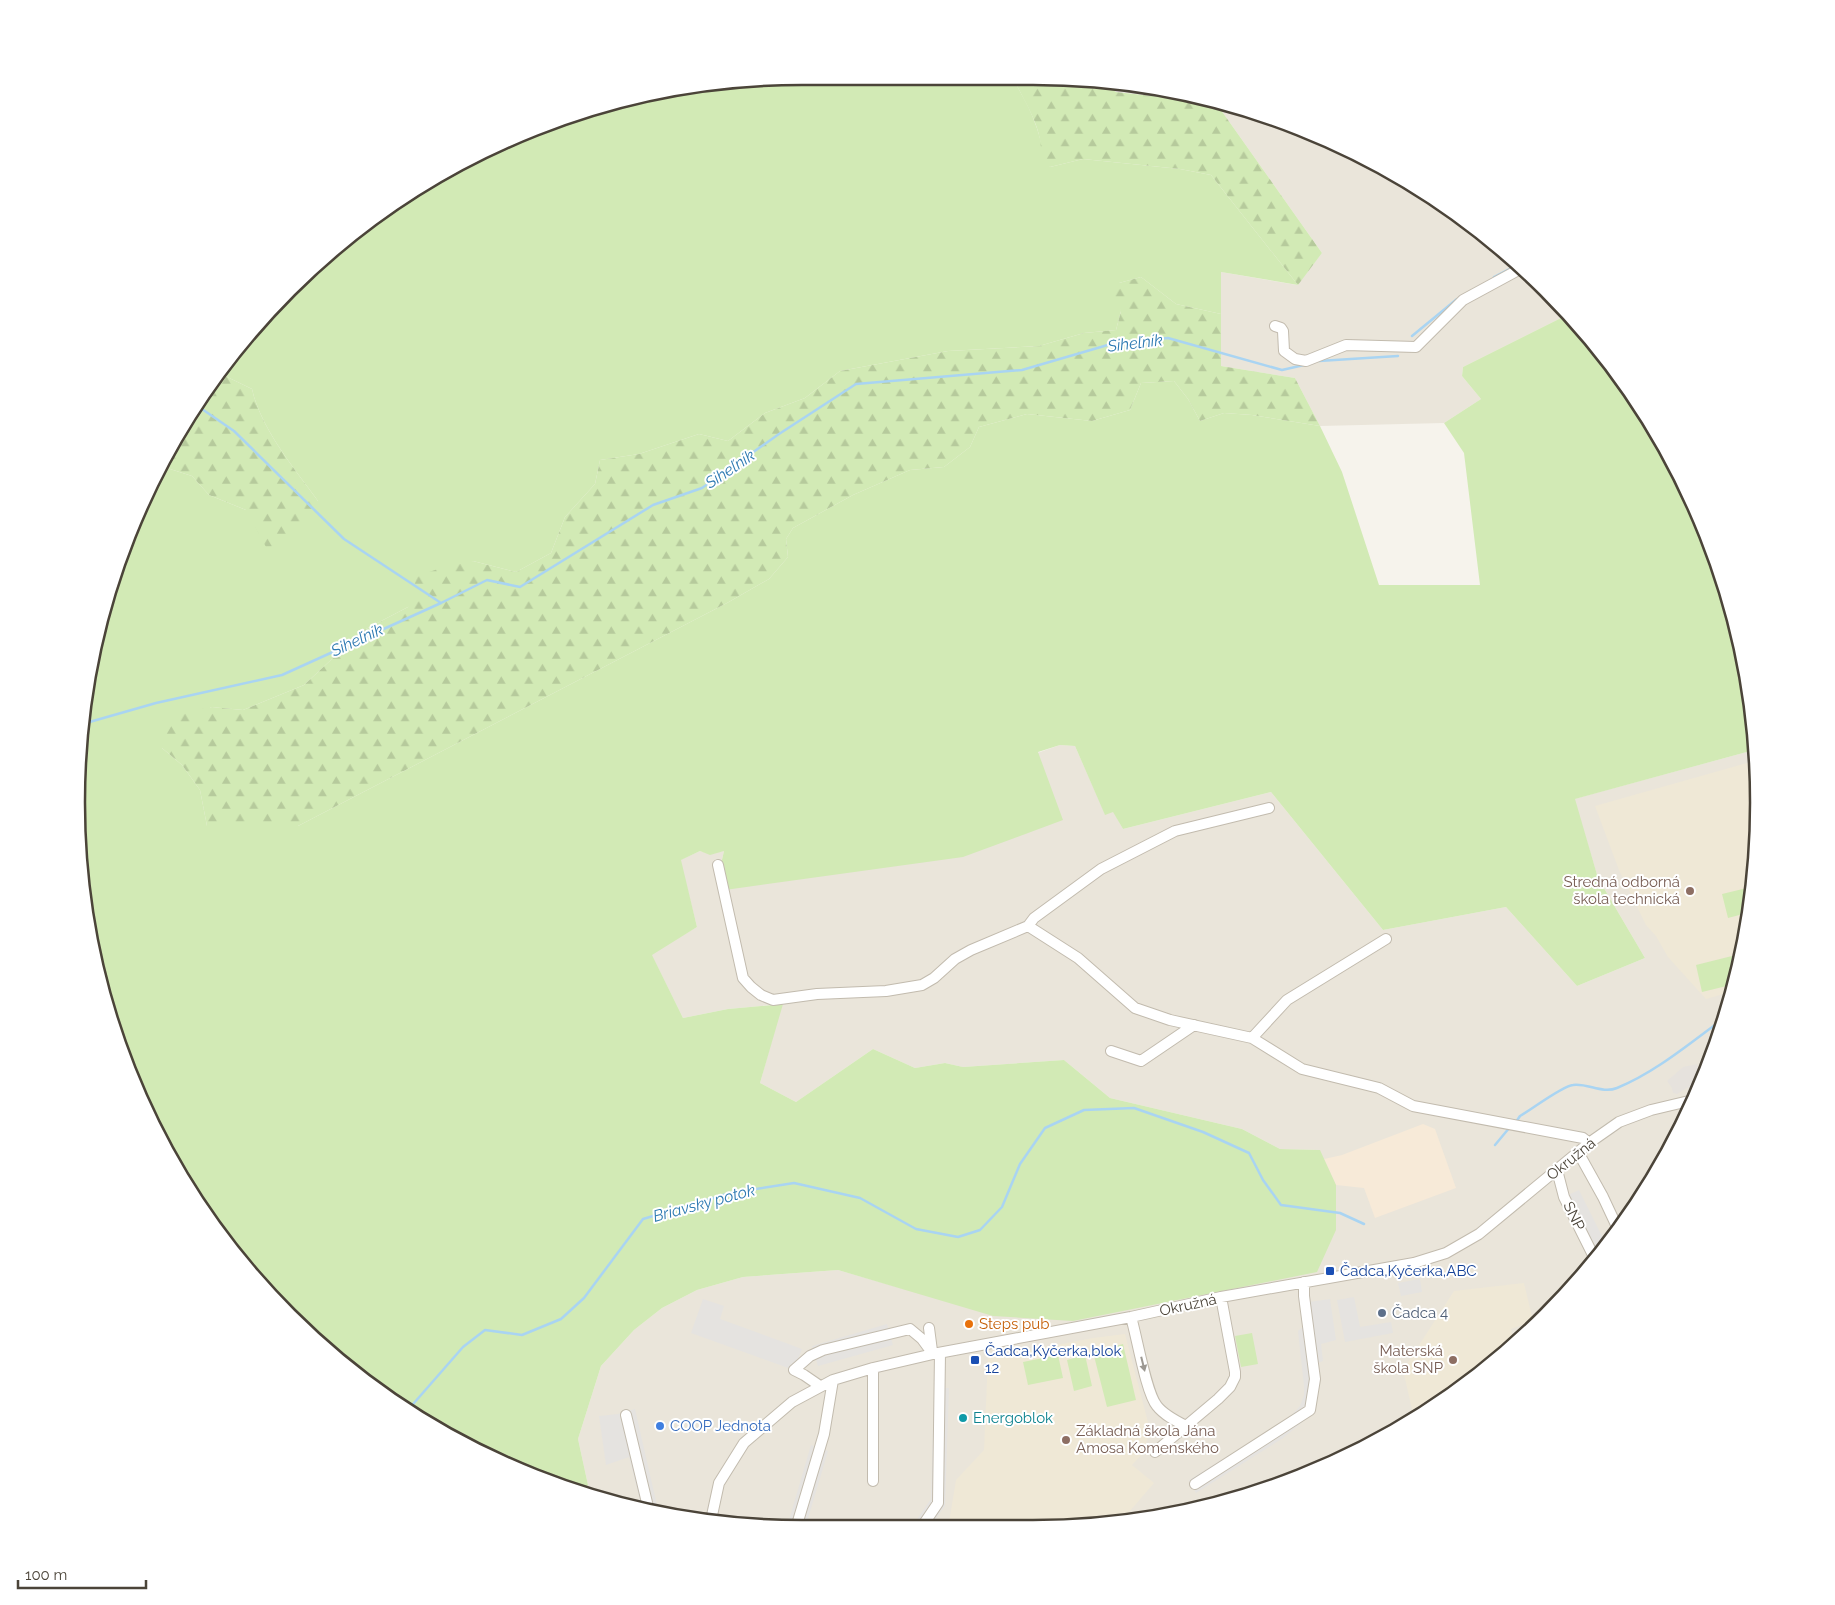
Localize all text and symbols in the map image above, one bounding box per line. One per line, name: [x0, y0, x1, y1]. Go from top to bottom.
water label: Siheľník: [1105, 330, 1164, 356]
water label: Siheľník: [701, 445, 759, 493]
water label: Siheľník: [327, 620, 387, 661]
place label: Stredná odborná škola technická: [1563, 873, 1680, 908]
marker: Stredná odborná škola technická: [1684, 885, 1696, 897]
street label: Okružná: [1543, 1134, 1599, 1184]
water label: Briavsky potok: [651, 1180, 758, 1226]
street label: SNP: [1559, 1199, 1589, 1233]
place label: Čadca,Kyčerka,ABC: [1340, 1261, 1477, 1280]
marker: Čadca,Kyčerka,ABC: [1324, 1265, 1336, 1277]
street label: Okružná: [1158, 1290, 1218, 1320]
place label: Čadca 4: [1392, 1303, 1448, 1322]
marker: Čadca 4: [1376, 1307, 1388, 1319]
place label: Steps pub: [979, 1315, 1049, 1333]
marker: Steps pub: [963, 1318, 975, 1330]
place label: Čadca,Kyčerka,blok 12: [985, 1341, 1121, 1377]
place label: Materská škola SNP: [1373, 1342, 1443, 1377]
marker: Čadca,Kyčerka,blok 12: [969, 1354, 981, 1366]
marker: Materská škola SNP: [1447, 1354, 1459, 1366]
one-way arrow: [1140, 1357, 1148, 1372]
place label: Energoblok: [973, 1409, 1053, 1427]
marker: Energoblok: [957, 1412, 969, 1424]
place label: COOP Jednota: [670, 1417, 771, 1435]
marker: COOP Jednota: [654, 1420, 666, 1432]
place label: Základná škola Jána Amosa Komenského: [1076, 1422, 1219, 1457]
marker: Základná škola Jána Amosa Komenského: [1060, 1434, 1072, 1446]
scale bar: [18, 1558, 145, 1590]
text: 100 m: [25, 1566, 67, 1584]

